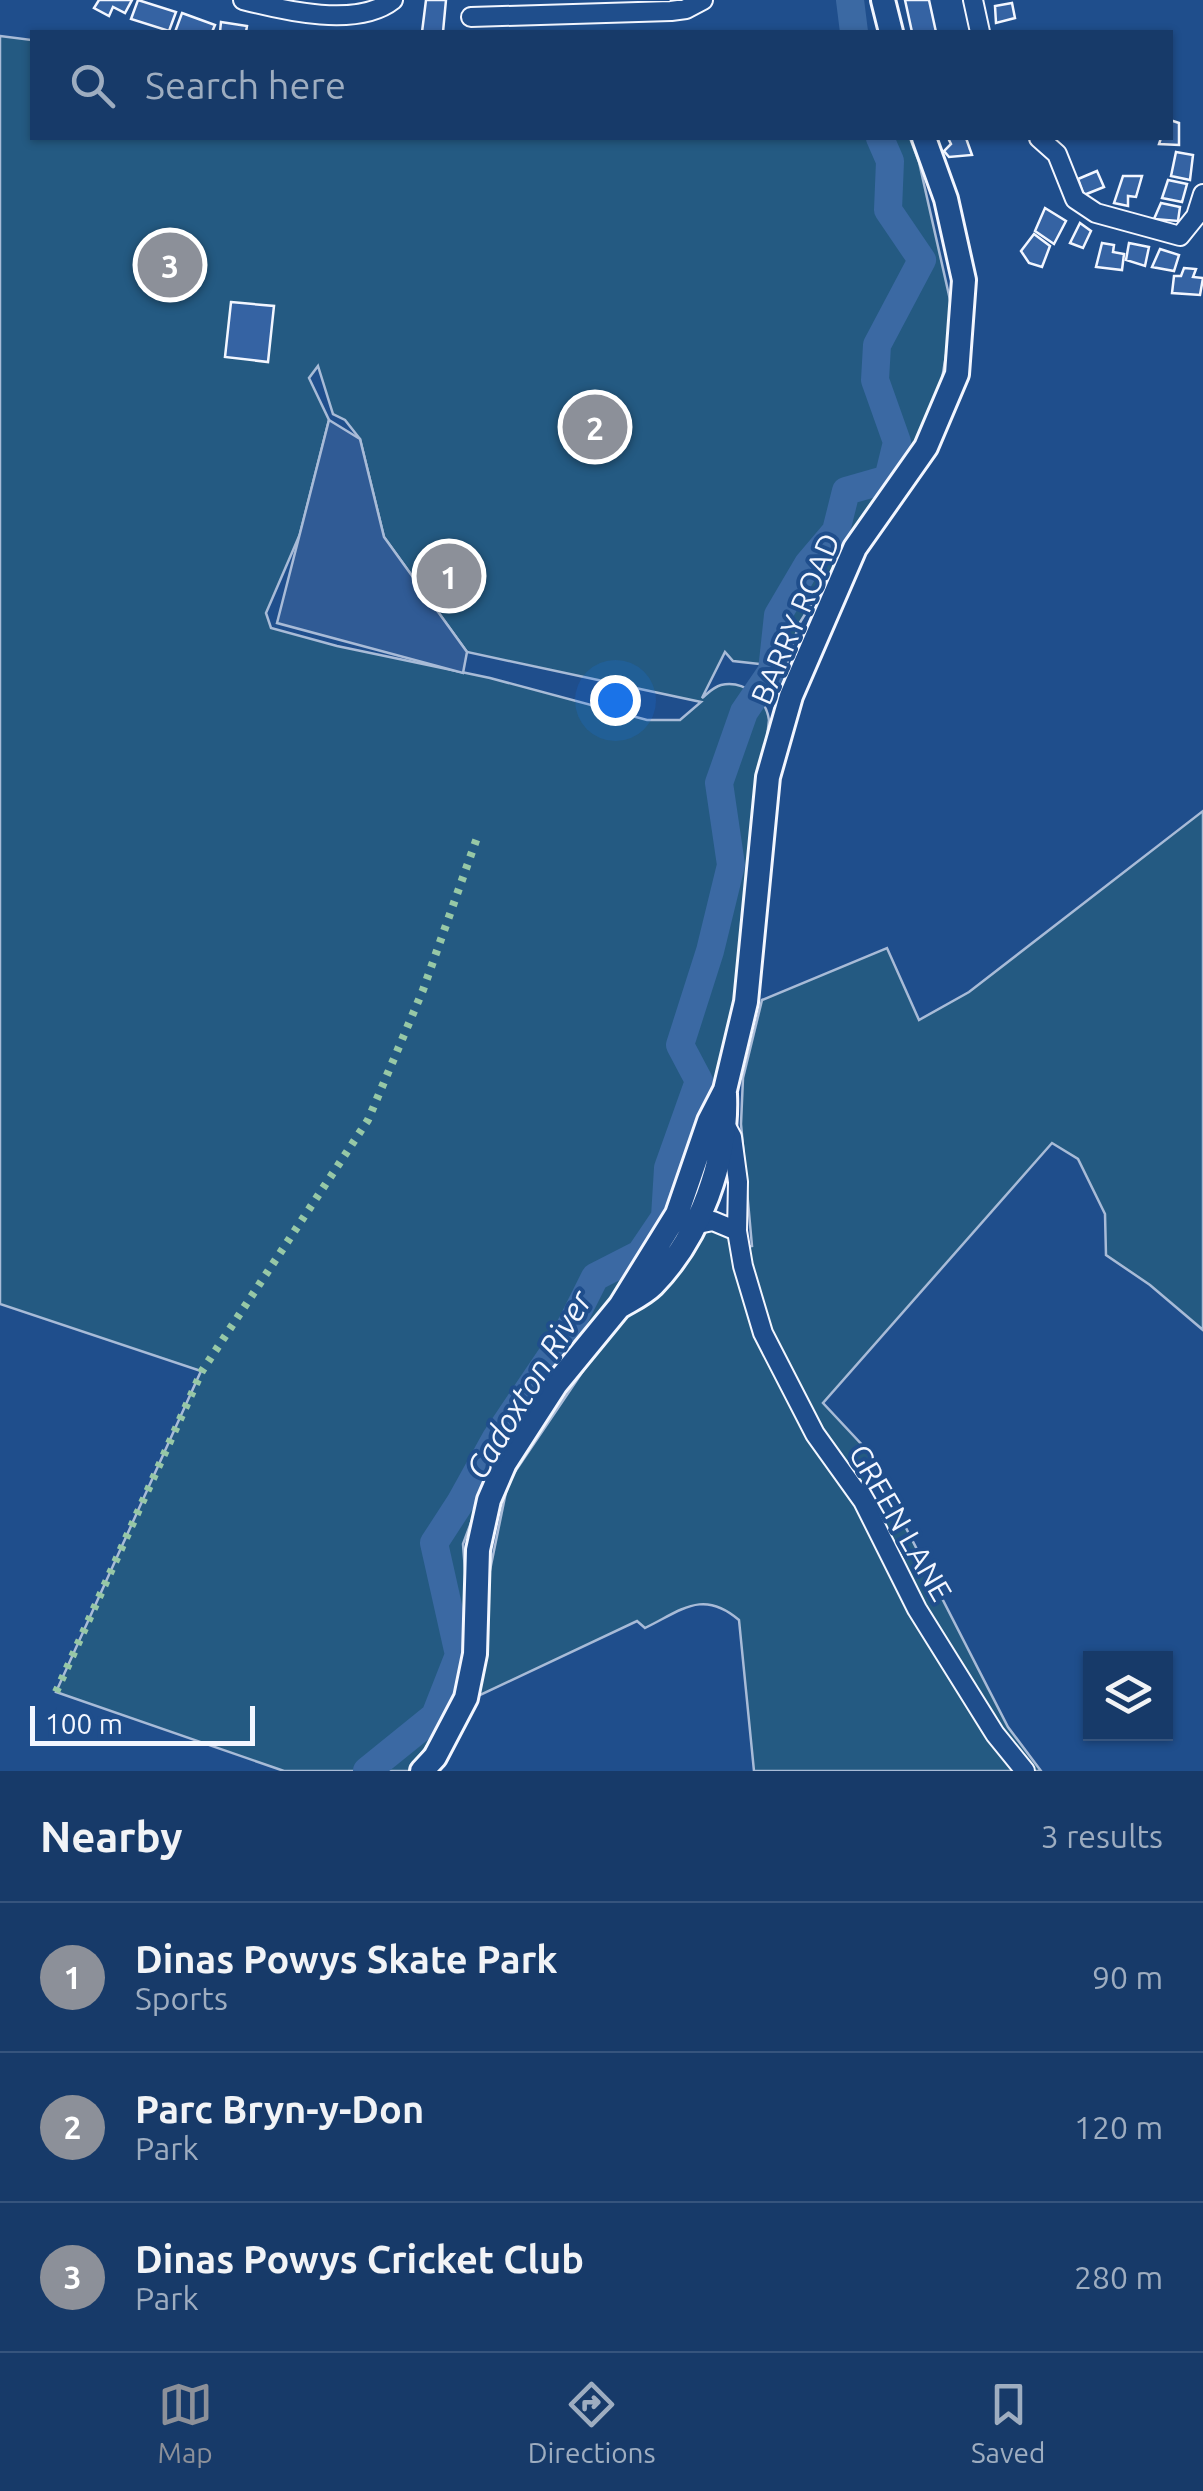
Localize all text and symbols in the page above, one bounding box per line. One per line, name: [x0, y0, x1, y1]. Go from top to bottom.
search box: [30, 30, 1173, 140]
icon: search: [65, 58, 120, 113]
text: Search here: [145, 64, 346, 106]
pin: 3: [138, 228, 202, 302]
pin: 2: [562, 390, 628, 464]
street label: BARRY ROAD: [744, 528, 846, 709]
pin: 1: [416, 538, 482, 614]
your location: [590, 675, 641, 726]
water label: Cadoxton River: [458, 1283, 599, 1485]
street label: GREEN LANE: [843, 1438, 959, 1607]
map controls: [1083, 1651, 1173, 1741]
button: layers: [1083, 1651, 1173, 1741]
scale bar: [30, 1701, 255, 1746]
text: 100 m: [45, 1708, 123, 1739]
text: Nearby: [40, 1813, 183, 1860]
text: 3 results: [1041, 1818, 1163, 1854]
text: Dinas Powys Skate Park: [135, 1938, 558, 1980]
text: 1: [63, 1959, 82, 1995]
text: 90 m: [1092, 1959, 1163, 1995]
text: Sports: [135, 1980, 228, 2016]
text: Parc Bryn-y-Don: [135, 2088, 424, 2130]
text: 2: [63, 2109, 82, 2145]
text: 120 m: [1074, 2109, 1163, 2145]
text: Park: [135, 2130, 199, 2166]
text: Dinas Powys Cricket Club: [135, 2238, 584, 2280]
text: 3: [63, 2259, 82, 2295]
text: 280 m: [1074, 2259, 1163, 2295]
text: Park: [135, 2280, 199, 2316]
tab: Map: [158, 2377, 213, 2468]
tab: Directions: [528, 2377, 656, 2468]
tab: Saved: [971, 2377, 1045, 2468]

